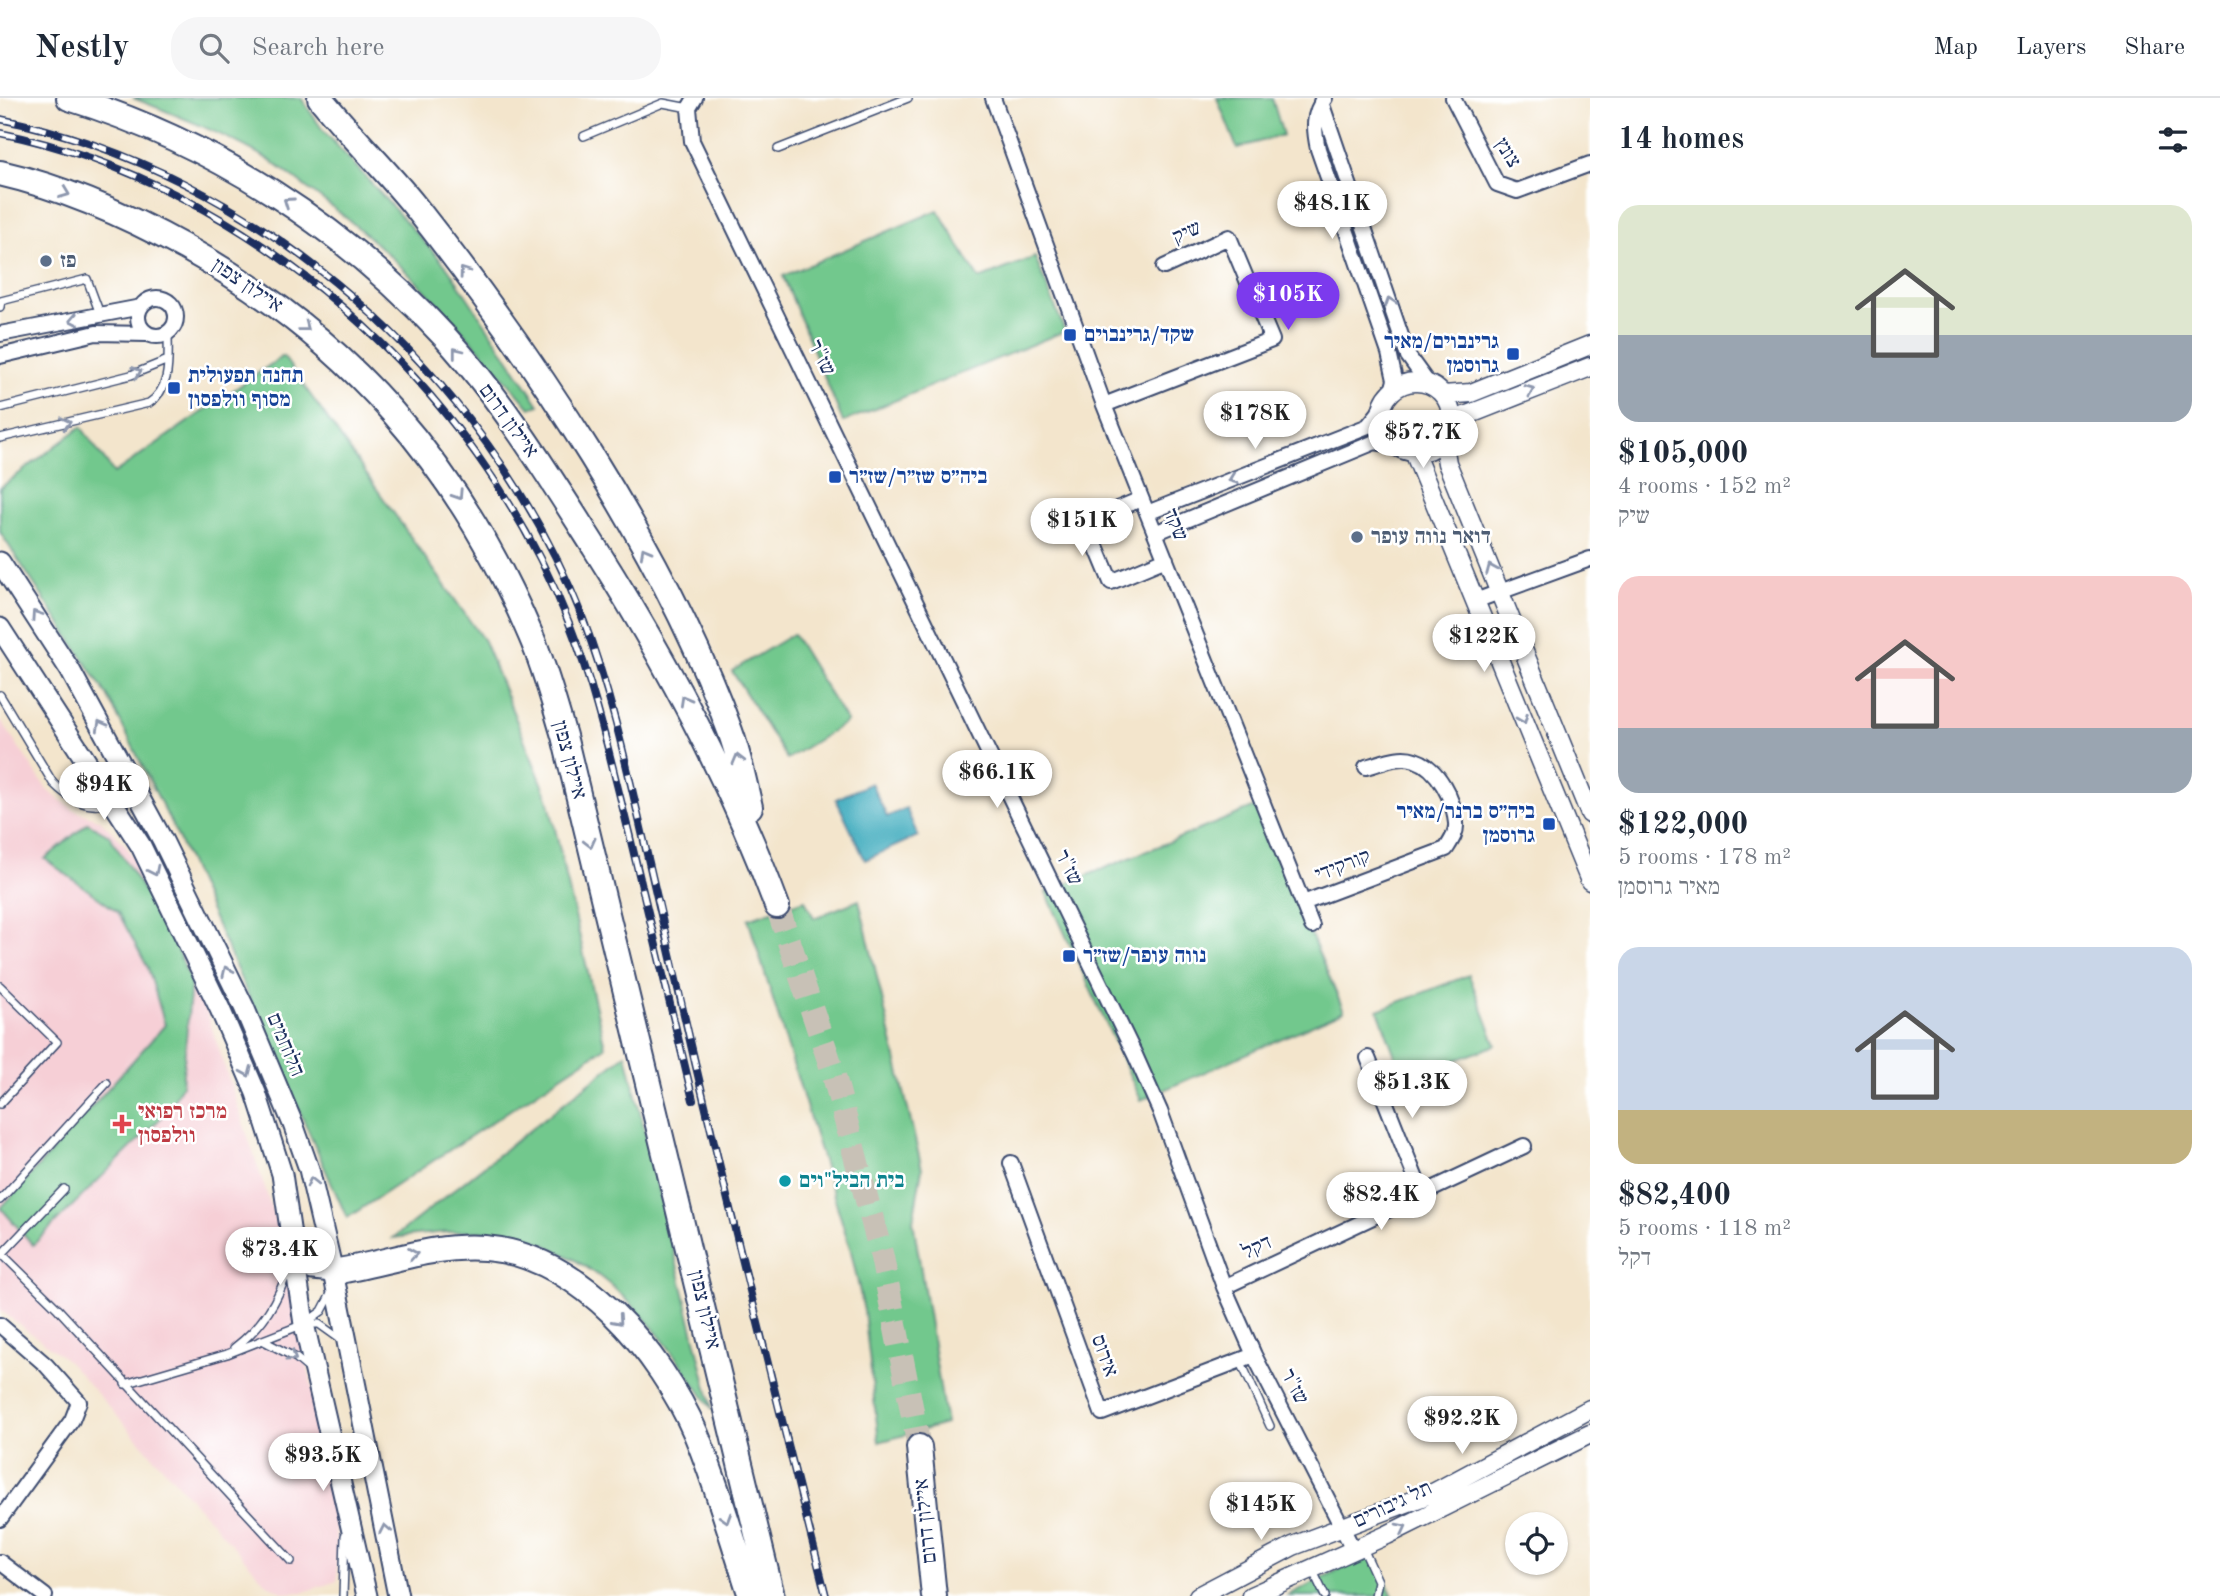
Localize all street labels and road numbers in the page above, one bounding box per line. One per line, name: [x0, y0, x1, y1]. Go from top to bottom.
street label: צונץ: [1490, 134, 1524, 172]
street label: שיק: [1169, 217, 1205, 249]
street label: איילון צפון: [208, 254, 287, 317]
street label: שז"ר: [804, 337, 838, 379]
street label: איילון דרום: [474, 380, 542, 462]
street label: שקד: [1159, 506, 1191, 544]
street label: איילון צפון: [548, 718, 591, 802]
street label: קורקידי: [1312, 846, 1374, 886]
street label: שז"ר: [1051, 847, 1085, 889]
street label: הלוחמים: [262, 1010, 309, 1080]
street label: דקל: [1238, 1231, 1275, 1264]
street label: איילון צפון: [685, 1268, 724, 1351]
street label: אירוס: [1087, 1332, 1121, 1380]
street label: שז"ר: [1276, 1366, 1312, 1408]
street label: איילון דרום: [910, 1477, 941, 1565]
street label: תל גיבורים: [1350, 1477, 1435, 1532]

